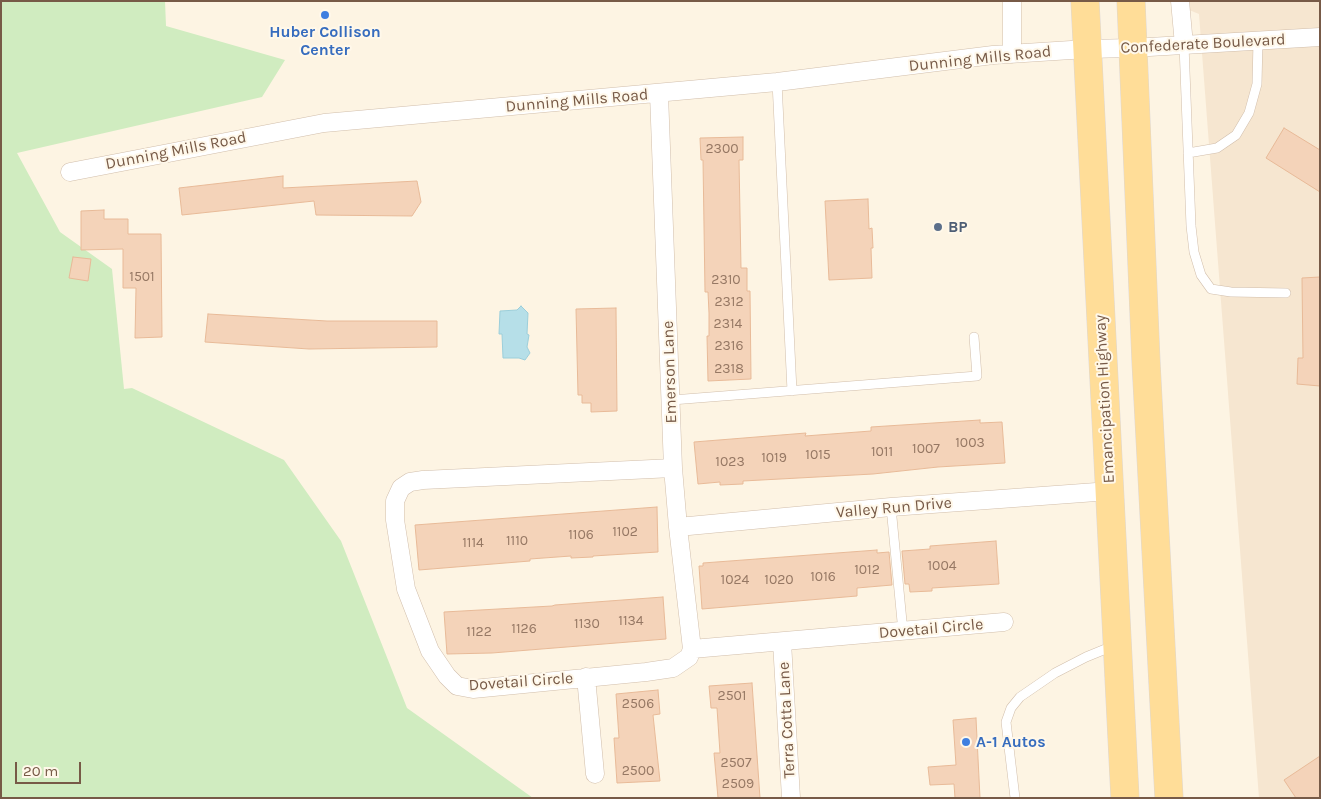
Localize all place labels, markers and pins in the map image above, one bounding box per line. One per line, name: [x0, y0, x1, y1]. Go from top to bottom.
marker: Huber Collison Center: [319, 9, 331, 21]
place label: Huber Collison Center: [269, 22, 381, 60]
place label: BP: [948, 217, 968, 237]
marker: BP: [932, 221, 944, 233]
place label: A-1 Autos: [976, 732, 1046, 752]
marker: A-1 Autos: [960, 736, 972, 748]

